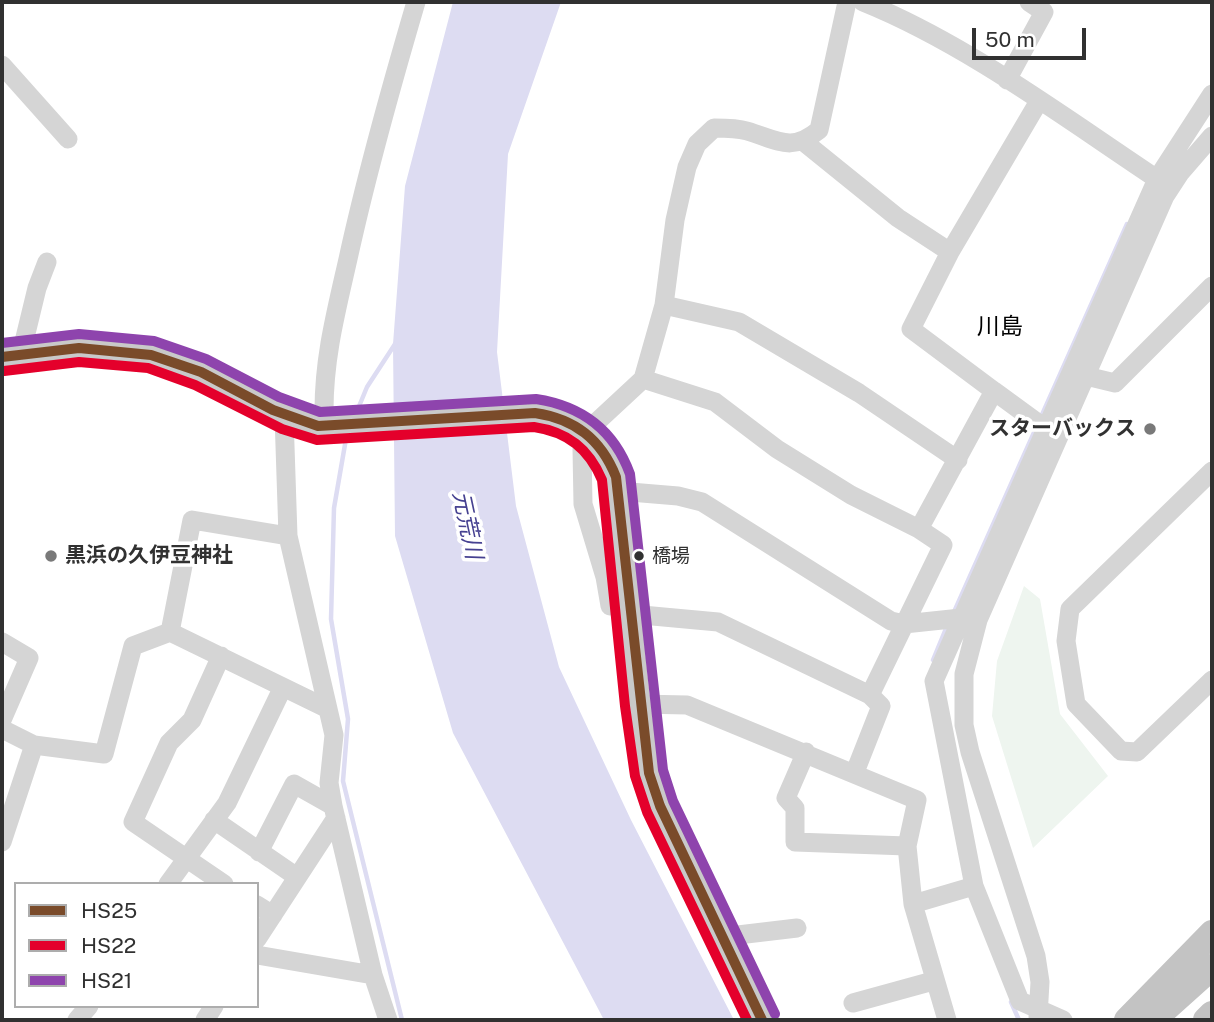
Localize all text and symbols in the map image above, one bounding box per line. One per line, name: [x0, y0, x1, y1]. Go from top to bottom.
scale bar: [976, 14, 1090, 58]
text: 50 m: [985, 27, 1035, 52]
district label: 川島: [977, 313, 1023, 341]
place label: スターバックス: [989, 416, 1136, 442]
marker: スターバックス: [1142, 421, 1158, 437]
water label: 元荒川: [446, 488, 488, 562]
place label: 黒浜の久伊豆神社: [65, 543, 233, 569]
place label: 橋場: [652, 545, 690, 567]
marker: 黒浜の久伊豆神社: [43, 548, 59, 564]
marker: 橋場: [632, 549, 646, 563]
legend: [14, 882, 259, 1008]
text: HS25: [81, 898, 137, 923]
text: HS22: [81, 933, 136, 958]
text: HS21: [81, 968, 132, 993]

